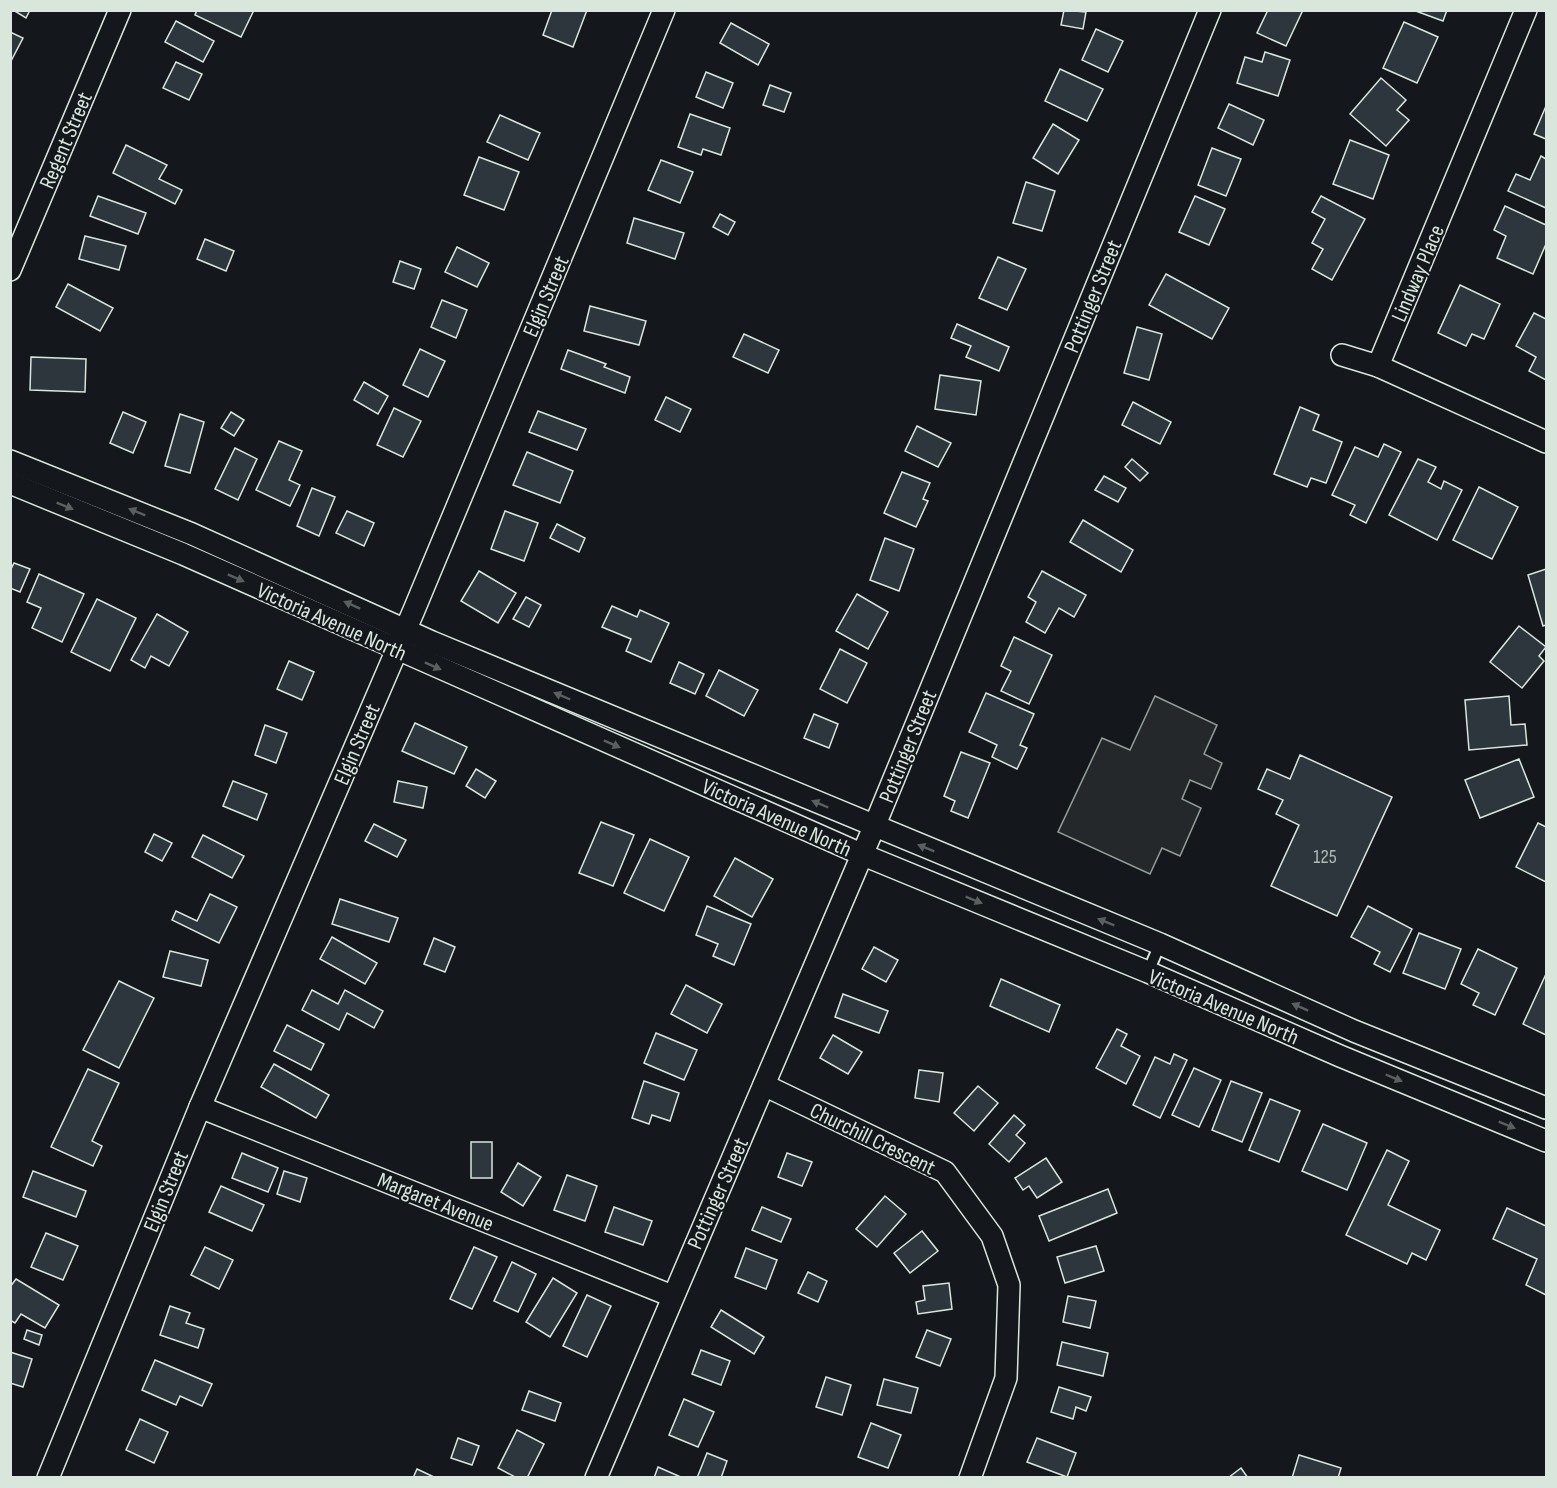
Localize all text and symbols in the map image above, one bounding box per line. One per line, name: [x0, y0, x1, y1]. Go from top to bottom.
street label: Regent Street: [34, 88, 99, 193]
street label: Lindway Place: [1386, 221, 1451, 326]
street label: Pottinger Street: [1059, 236, 1128, 357]
street label: Elgin Street: [517, 252, 576, 341]
one-way arrow: [56, 501, 74, 511]
one-way arrow: [128, 507, 146, 517]
one-way arrow: [227, 574, 245, 583]
street label: Victoria Avenue North: [252, 577, 410, 667]
one-way arrow: [343, 600, 361, 610]
one-way arrow: [425, 661, 443, 671]
street label: Pottinger Street: [874, 686, 943, 807]
one-way arrow: [553, 691, 571, 701]
street label: Elgin Street: [328, 700, 387, 789]
one-way arrow: [603, 740, 621, 749]
street label: Victoria Avenue North: [697, 773, 855, 863]
one-way arrow: [810, 799, 828, 809]
one-way arrow: [917, 843, 935, 852]
house number: 125: [1313, 845, 1337, 869]
one-way arrow: [965, 895, 983, 905]
one-way arrow: [1097, 917, 1115, 927]
street label: Victoria Avenue North: [1144, 963, 1303, 1051]
one-way arrow: [1291, 1002, 1309, 1012]
one-way arrow: [1385, 1074, 1403, 1084]
street label: Churchill Crescent: [805, 1097, 940, 1181]
one-way arrow: [1499, 1121, 1517, 1131]
street label: Pottinger Street: [682, 1133, 755, 1253]
street label: Elgin Street: [138, 1147, 195, 1236]
street label: Margaret Avenue: [373, 1167, 498, 1238]

